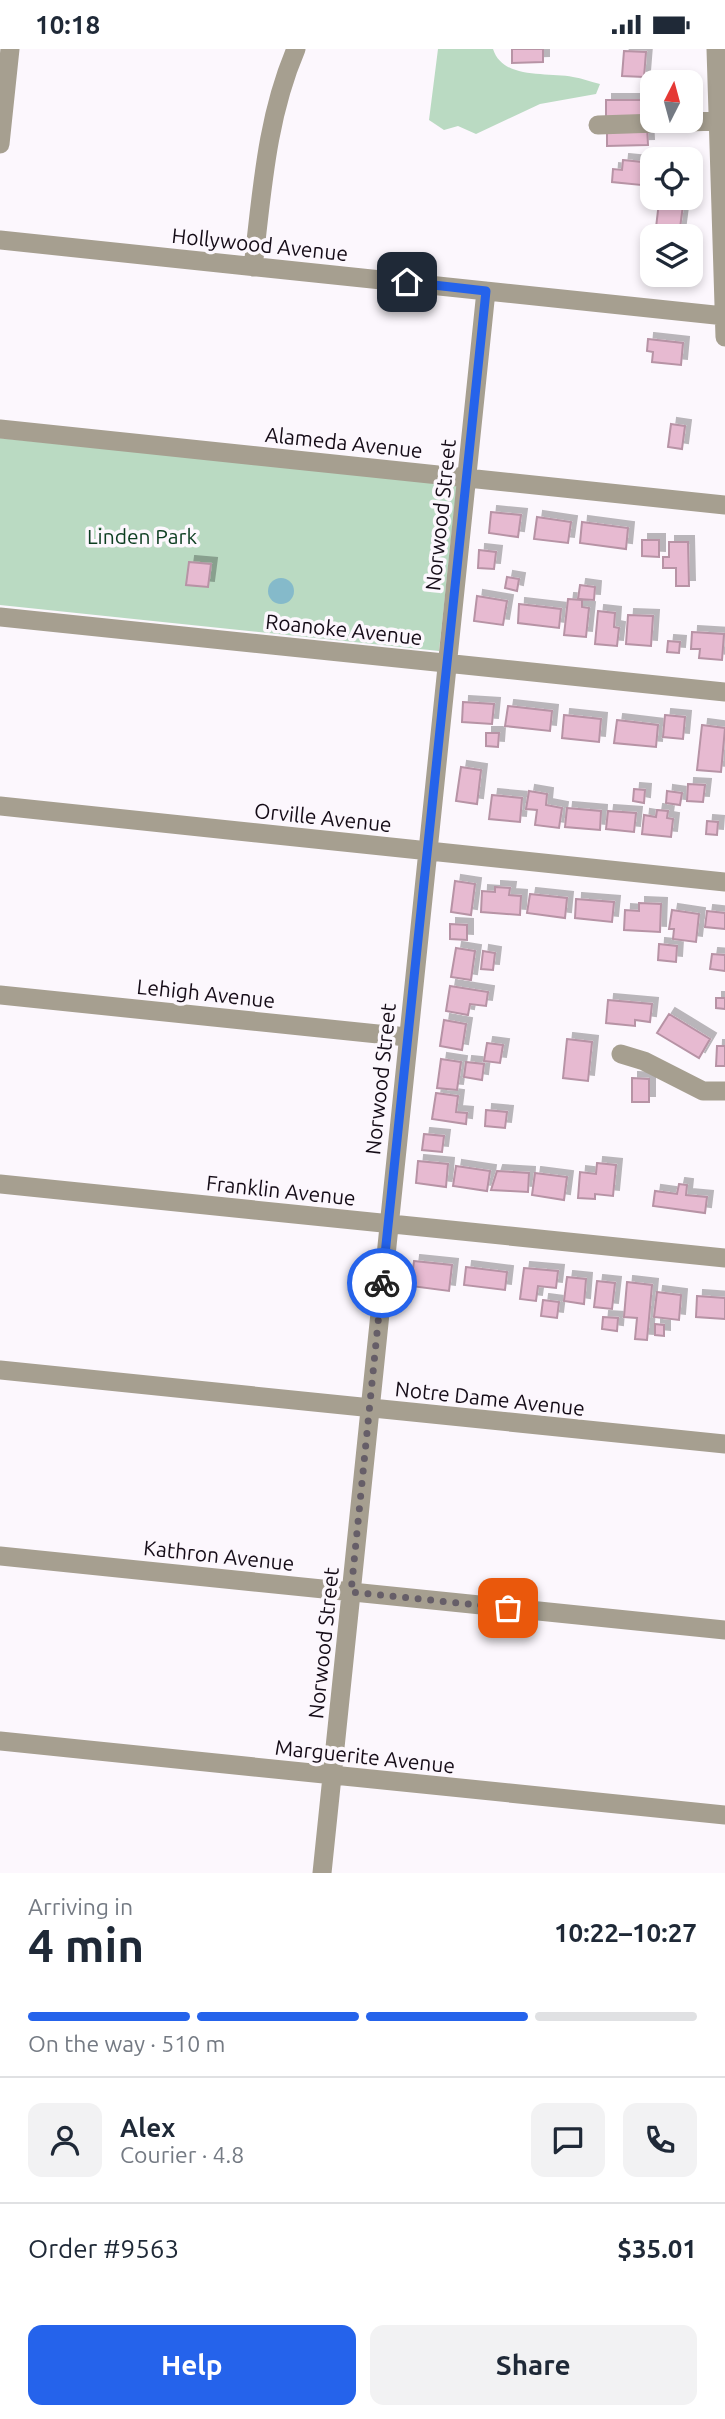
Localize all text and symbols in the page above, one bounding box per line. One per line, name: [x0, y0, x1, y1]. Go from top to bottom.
text: 10:18: [35, 10, 100, 39]
north arrow: [640, 70, 704, 133]
map controls: [640, 70, 703, 287]
button: locate: [640, 147, 703, 210]
street label: Hollywood Avenue: [171, 223, 349, 265]
button: layers: [640, 224, 703, 287]
pin: [377, 252, 437, 312]
icon: home: [388, 263, 426, 301]
street label: Alameda Avenue: [264, 422, 424, 462]
street label: Norwood Street: [420, 438, 460, 592]
park label: Linden Park: [87, 524, 197, 548]
street label: Roanoke Avenue: [264, 609, 424, 649]
street label: Orville Avenue: [253, 798, 393, 836]
street label: Lehigh Avenue: [136, 974, 276, 1012]
street label: Norwood Street: [360, 1002, 400, 1156]
street label: Franklin Avenue: [205, 1170, 357, 1210]
courier: [347, 1248, 417, 1318]
icon: bike: [363, 1264, 401, 1302]
street label: Notre Dame Avenue: [394, 1376, 586, 1420]
street label: Kathron Avenue: [142, 1535, 296, 1575]
street label: Norwood Street: [303, 1566, 343, 1720]
pin: [478, 1578, 538, 1638]
icon: bag: [489, 1589, 527, 1627]
street label: Marguerite Avenue: [274, 1735, 456, 1777]
text: Arriving in: [28, 1894, 133, 1919]
text: 10:22–10:27: [554, 1918, 697, 1947]
text: 4 min: [28, 1919, 144, 1971]
text: On the way · 510 m: [28, 2031, 225, 2056]
button: person: [28, 2103, 102, 2177]
button: chat: [531, 2103, 605, 2177]
button: phone: [623, 2103, 697, 2177]
text: Alex: [120, 2113, 175, 2142]
text: Courier · 4.8: [120, 2142, 244, 2167]
text: Order #9563: [28, 2234, 179, 2263]
text: $35.01: [617, 2234, 697, 2263]
button: Help: [28, 2325, 356, 2405]
button: Share: [370, 2325, 697, 2405]

